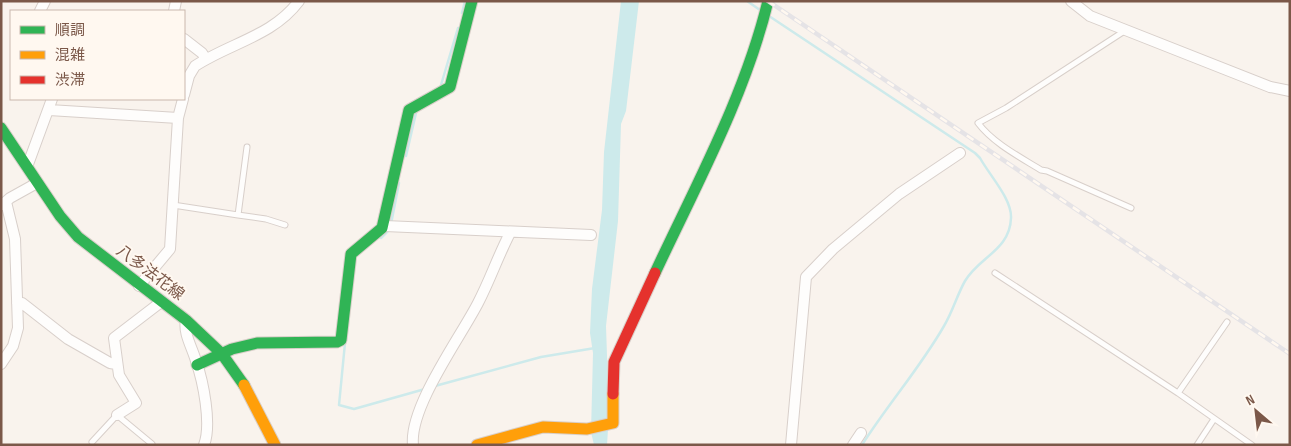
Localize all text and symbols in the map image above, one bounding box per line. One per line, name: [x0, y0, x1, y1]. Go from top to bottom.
legend: [10, 10, 185, 100]
text: 順調: [55, 21, 85, 40]
text: 混雑: [55, 46, 85, 65]
text: 渋滞: [55, 71, 85, 90]
street label: 八多法花線: [112, 241, 188, 305]
north arrow: [1231, 386, 1281, 436]
text: N: [1243, 391, 1257, 409]

